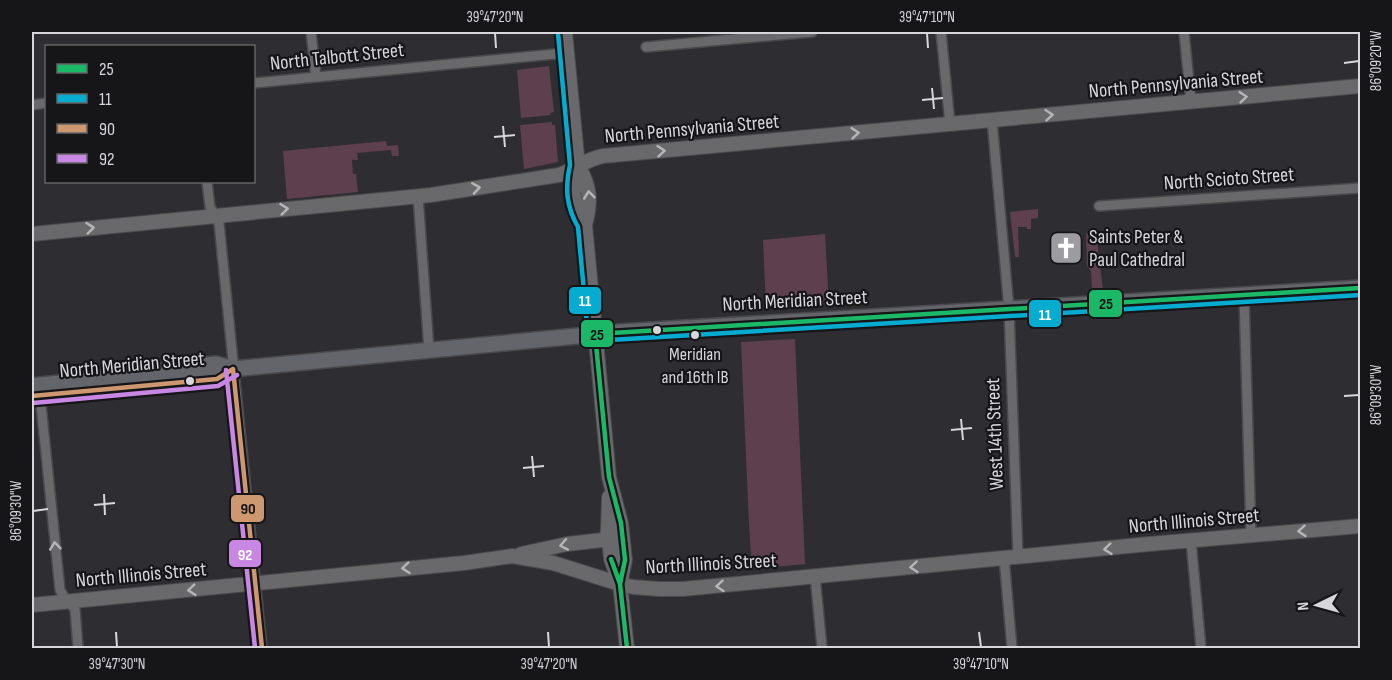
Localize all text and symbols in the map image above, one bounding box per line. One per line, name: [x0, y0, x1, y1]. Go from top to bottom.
text: 39°47'20"N: [467, 8, 523, 27]
text: 39°47'10"N: [899, 8, 955, 27]
text: 86°09'20"W: [1367, 31, 1386, 91]
street label: North Talbott Street: [269, 38, 405, 76]
legend: [45, 45, 255, 183]
text: 25: [99, 59, 114, 80]
street label: North Pennsylvania Street: [1088, 64, 1264, 104]
text: 11: [99, 89, 112, 110]
one-way arrow: [1239, 91, 1248, 104]
street label: North Pennsylvania Street: [604, 109, 780, 149]
one-way arrow: [1045, 109, 1054, 122]
text: 90: [99, 119, 115, 140]
one-way arrow: [851, 127, 860, 140]
one-way arrow: [656, 145, 665, 158]
text: 92: [99, 149, 114, 170]
street label: North Scioto Street: [1163, 162, 1295, 196]
one-way arrow: [471, 182, 480, 194]
one-way arrow: [583, 190, 596, 200]
one-way arrow: [279, 203, 288, 216]
one-way arrow: [85, 222, 94, 235]
place label: Saints Peter & Paul Cathedral: [1089, 225, 1185, 272]
church icon: Saints Peter & Paul Cathedral: [1048, 230, 1084, 266]
street label: North Meridian Street: [722, 285, 868, 317]
line badge: 11: [568, 286, 602, 315]
line badge: 25: [1088, 289, 1123, 318]
text: 11: [579, 292, 592, 311]
text: 25: [1099, 295, 1113, 314]
line badge: 11: [1028, 299, 1062, 328]
text: 11: [1039, 306, 1052, 325]
line badge: 25: [580, 319, 614, 348]
unlabelled marker: [651, 324, 663, 336]
text: 25: [590, 326, 604, 345]
marker: Meridian and 16th IB: [689, 329, 701, 341]
place label: Meridian and 16th IB: [662, 344, 728, 388]
street label: North Meridian Street: [59, 347, 205, 383]
text: 86°09'30"W: [1367, 365, 1386, 425]
unlabelled marker: [184, 375, 196, 387]
street label: West 14th Street: [981, 377, 1009, 491]
text: 86°09'30"W: [7, 481, 26, 541]
line badge: 90: [230, 494, 265, 523]
text: 90: [240, 500, 256, 519]
street label: North Illinois Street: [1128, 503, 1260, 539]
one-way arrow: [1298, 524, 1307, 537]
one-way arrow: [559, 538, 569, 551]
line badge: 92: [228, 539, 262, 568]
one-way arrow: [49, 541, 62, 550]
one-way arrow: [1103, 542, 1113, 555]
text: 92: [238, 546, 252, 565]
street label: North Illinois Street: [645, 549, 777, 579]
street label: North Illinois Street: [75, 557, 207, 593]
one-way arrow: [909, 560, 918, 573]
one-way arrow: [402, 561, 411, 574]
north arrow: [1287, 575, 1347, 635]
one-way arrow: [715, 579, 724, 592]
one-way arrow: [187, 583, 196, 595]
text: N: [1294, 601, 1313, 611]
text: 39°47'30"N: [88, 655, 146, 674]
text: 39°47'20"N: [521, 655, 577, 674]
text: 39°47'10"N: [953, 655, 1009, 674]

